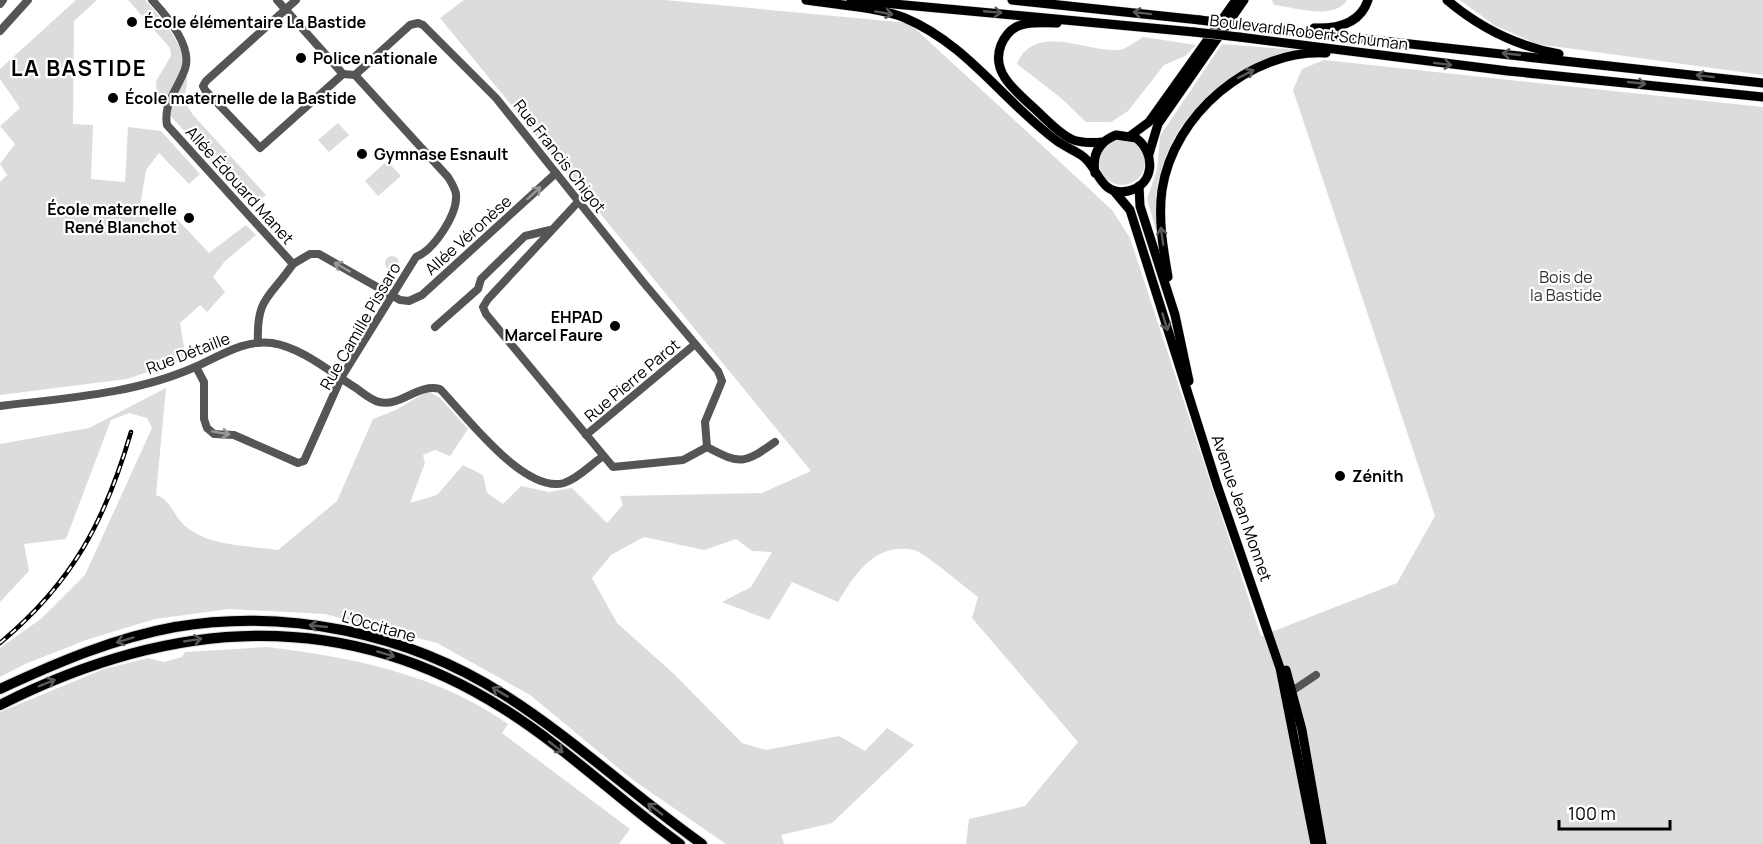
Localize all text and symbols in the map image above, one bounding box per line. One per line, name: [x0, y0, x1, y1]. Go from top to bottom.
one-way arrow: [982, 7, 1002, 18]
one-way arrow: [1133, 7, 1153, 18]
one-way arrow: [874, 8, 893, 19]
street label: Boulevard Robert Schuman: [1208, 9, 1410, 55]
place label: École élémentaire La Bastide: [144, 11, 367, 33]
marker: École élémentaire La Bastide: [125, 15, 139, 29]
place label: Police nationale: [313, 47, 438, 69]
one-way arrow: [1502, 49, 1522, 60]
marker: Police nationale: [294, 51, 308, 65]
district label: LA BASTIDE: [11, 53, 147, 83]
one-way arrow: [1432, 58, 1452, 69]
one-way arrow: [1237, 68, 1255, 79]
one-way arrow: [1695, 70, 1715, 81]
one-way arrow: [1626, 78, 1646, 89]
place label: École maternelle de la Bastide: [125, 87, 357, 109]
marker: École maternelle de la Bastide: [106, 91, 120, 105]
street label: Rue Francis Chigot: [509, 95, 611, 217]
street label: Allée Édouard Manet: [181, 121, 299, 249]
place label: Gymnase Esnault: [374, 143, 509, 165]
marker: Gymnase Esnault: [355, 147, 369, 161]
one-way arrow: [526, 186, 541, 200]
street label: Allée Véronèse: [420, 190, 516, 280]
place label: École maternelle René Blanchot: [47, 198, 177, 238]
marker: École maternelle René Blanchot: [182, 211, 196, 225]
one-way arrow: [1156, 227, 1167, 247]
street label: Rue Camille Pissaro: [314, 258, 406, 394]
one-way arrow: [334, 261, 351, 273]
park label: Bois de la Bastide: [1530, 266, 1602, 306]
place label: EHPAD Marcel Faure: [504, 306, 603, 346]
one-way arrow: [1160, 312, 1171, 331]
marker: EHPAD Marcel Faure: [608, 319, 622, 333]
street label: Rue Détaille: [143, 327, 233, 379]
street label: Rue Pierre Parot: [580, 333, 684, 427]
one-way arrow: [211, 428, 230, 439]
street label: Avenue Jean Monnet: [1207, 432, 1277, 584]
place label: Zénith: [1352, 465, 1403, 487]
marker: Zénith: [1333, 469, 1347, 483]
street label: L'Occitane: [339, 605, 419, 647]
one-way arrow: [308, 620, 328, 631]
one-way arrow: [182, 634, 202, 645]
one-way arrow: [116, 635, 135, 646]
one-way arrow: [376, 649, 395, 660]
one-way arrow: [37, 677, 56, 688]
one-way arrow: [492, 686, 509, 698]
one-way arrow: [547, 740, 563, 753]
scale bar: [1559, 793, 1670, 831]
text: 100 m: [1568, 801, 1616, 825]
one-way arrow: [648, 803, 664, 816]

